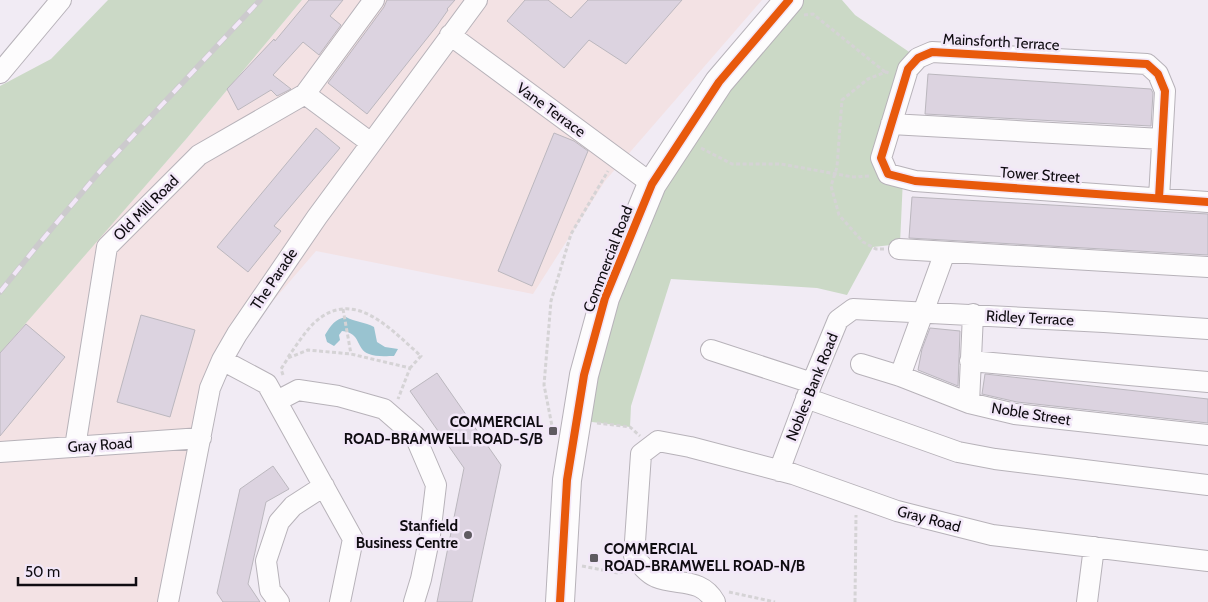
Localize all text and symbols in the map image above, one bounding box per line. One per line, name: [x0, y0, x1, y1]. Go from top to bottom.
street label: Mainsforth Terrace: [942, 30, 1060, 54]
street label: Vane Terrace: [513, 79, 589, 141]
street label: Tower Street: [999, 163, 1081, 187]
street label: Old Mill Road: [110, 172, 182, 244]
street label: Commercial Road: [579, 203, 637, 315]
street label: The Parade: [247, 244, 301, 313]
street label: Ridley Terrace: [986, 307, 1075, 329]
street label: Nobles Bank Road: [782, 330, 842, 444]
street label: Noble Street: [990, 399, 1072, 429]
place label: COMMERCIAL ROAD-BRAMWELL ROAD-S/B: [344, 413, 543, 448]
marker: COMMERCIAL ROAD-BRAMWELL ROAD-S/B: [547, 425, 559, 437]
street label: Gray Road: [67, 434, 133, 456]
street label: Gray Road: [895, 502, 963, 536]
place label: Stanfield Business Centre: [356, 517, 458, 552]
marker: Stanfield Business Centre: [462, 529, 474, 541]
place label: COMMERCIAL ROAD-BRAMWELL ROAD-N/B: [604, 540, 805, 575]
marker: COMMERCIAL ROAD-BRAMWELL ROAD-N/B: [588, 552, 600, 564]
scale bar: [18, 554, 135, 586]
text: 50 m: [25, 563, 60, 581]

